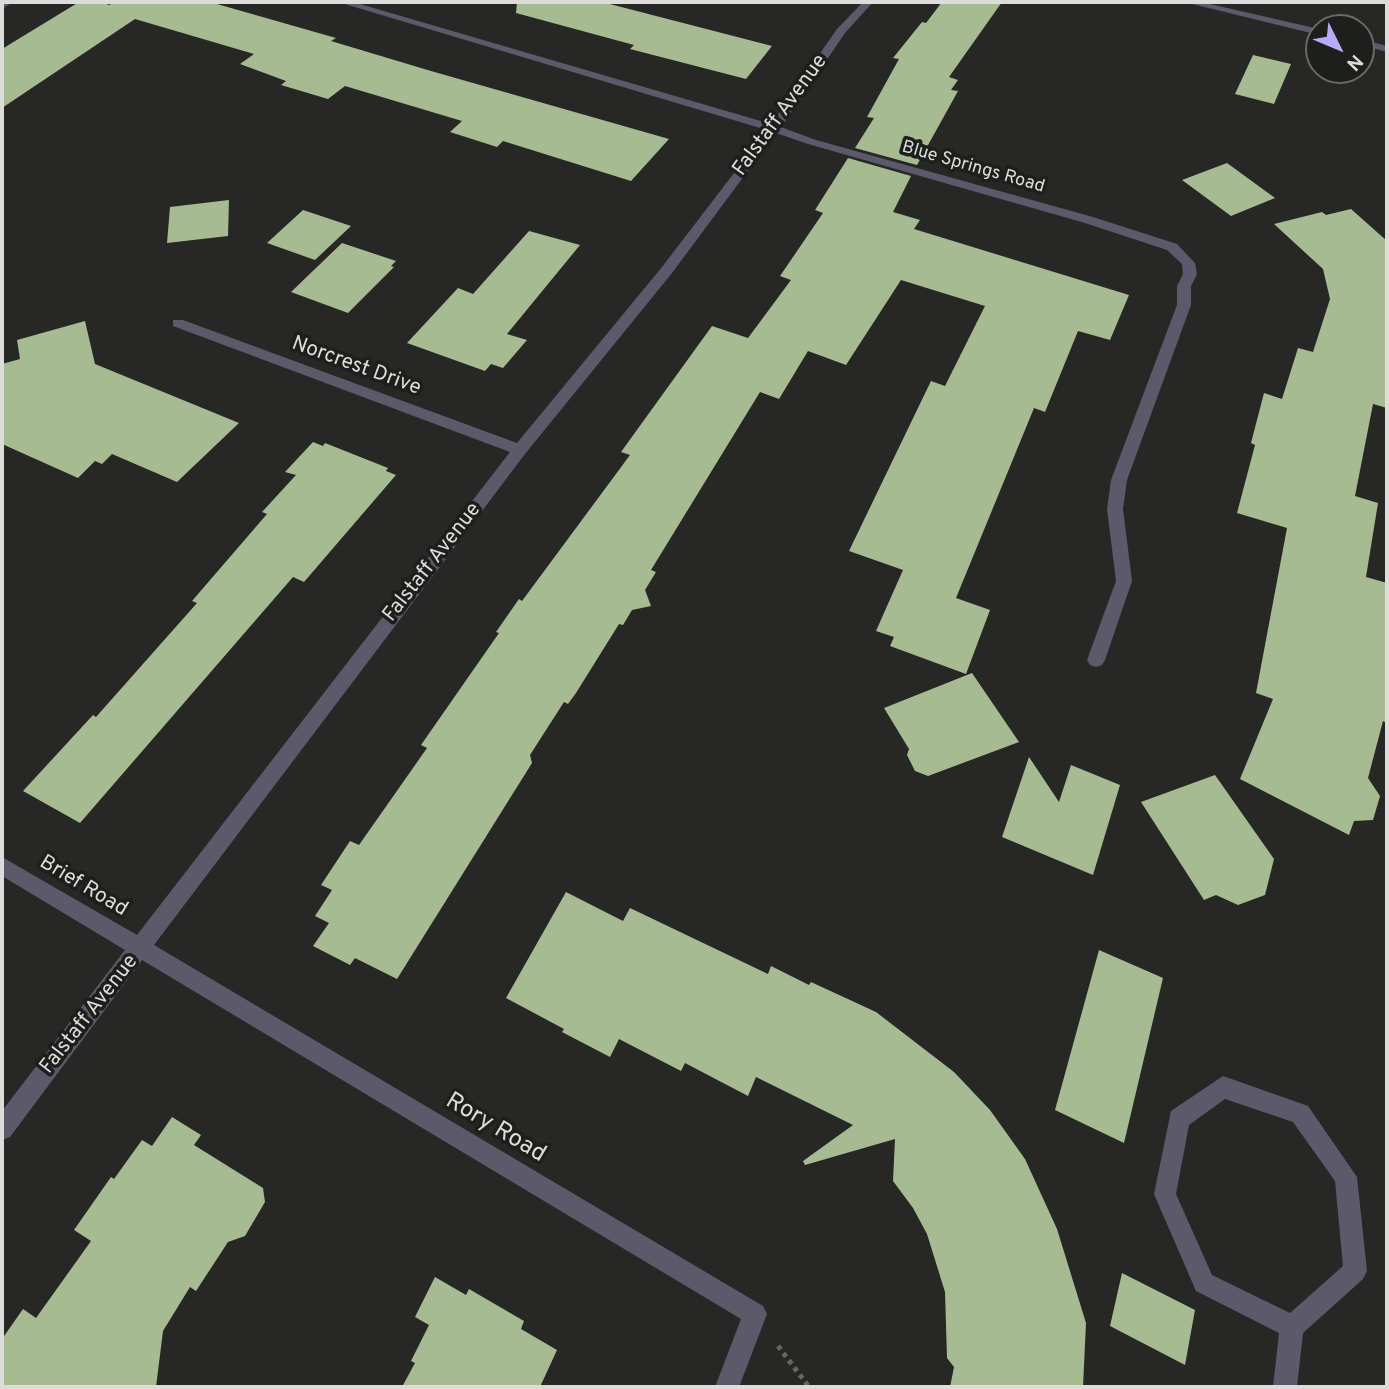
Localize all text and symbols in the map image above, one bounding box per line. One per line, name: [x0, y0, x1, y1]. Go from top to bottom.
north arrow: [1305, 14, 1375, 84]
text: N: [1340, 49, 1367, 75]
street label: Falstaff Avenue: [728, 50, 834, 182]
street label: Blue Springs Road: [899, 137, 1047, 199]
street label: Norcrest Drive: [288, 332, 424, 402]
street label: Falstaff Avenue: [379, 498, 487, 628]
street label: Brief Road: [34, 851, 132, 923]
street label: Falstaff Avenue: [36, 950, 144, 1080]
street label: Rory Road: [440, 1088, 550, 1170]

